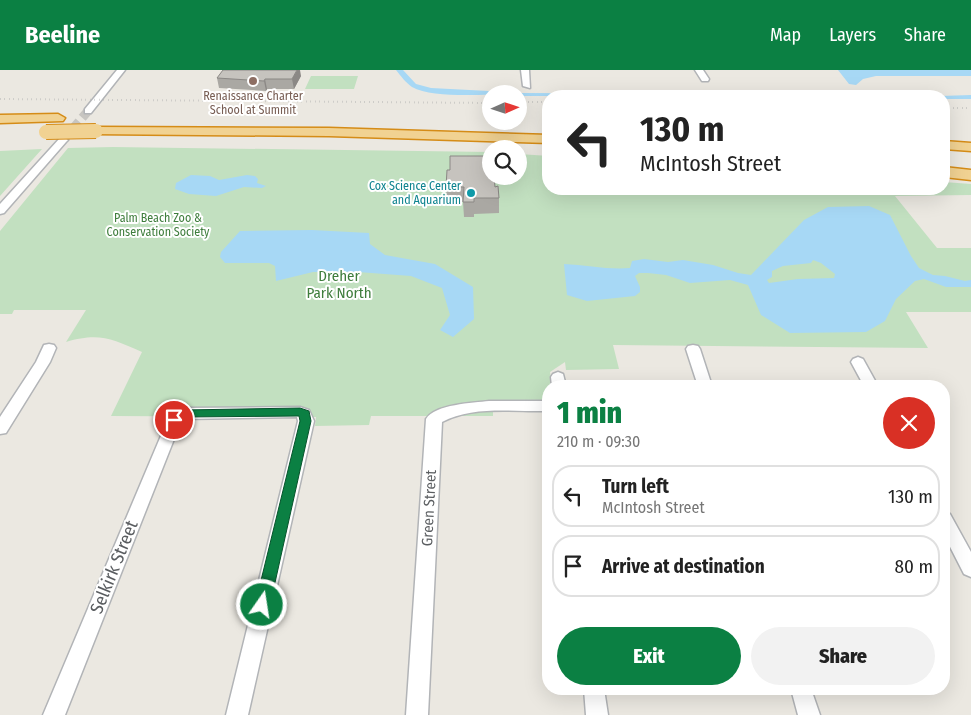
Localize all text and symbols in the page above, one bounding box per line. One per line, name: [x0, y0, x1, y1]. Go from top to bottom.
text: Beeline: [25, 21, 100, 49]
text: Map: [770, 24, 801, 46]
text: Layers: [829, 24, 876, 46]
text: Share: [904, 24, 946, 46]
marker: Renaissance Charter School at Summit: [247, 75, 259, 87]
north arrow: [482, 85, 528, 130]
map controls: [482, 85, 527, 185]
place label: Renaissance Charter School at Summit: [203, 89, 304, 117]
text: 130 m: [640, 108, 724, 150]
icon: left: [557, 110, 622, 175]
button: search: [482, 140, 527, 185]
text: McIntosh Street: [640, 150, 781, 177]
place label: Cox Science Center and Aquarium: [369, 179, 462, 207]
marker: Cox Science Center and Aquarium: [465, 187, 477, 199]
park label: Palm Beach Zoo & Conservation Society: [107, 211, 210, 239]
park label: Dreher Park North: [306, 267, 372, 302]
text: 1 min: [557, 395, 622, 431]
button: close: [883, 397, 935, 449]
pin: [153, 399, 195, 441]
icon: arrive: [160, 406, 188, 434]
text: 210 m · 09:30: [557, 432, 640, 451]
street label: Green Street: [418, 469, 440, 547]
text: Turn left: [602, 475, 669, 498]
icon: left: [559, 482, 587, 510]
text: 130 m: [888, 485, 933, 508]
text: McIntosh Street: [602, 498, 705, 517]
street label: Selkirk Street: [85, 517, 143, 617]
icon: arrive: [559, 552, 587, 580]
text: Arrive at destination: [602, 555, 765, 578]
text: 80 m: [895, 555, 933, 578]
position arrow: [235, 578, 287, 630]
button: Exit: [557, 627, 741, 685]
button: Share: [751, 627, 935, 685]

